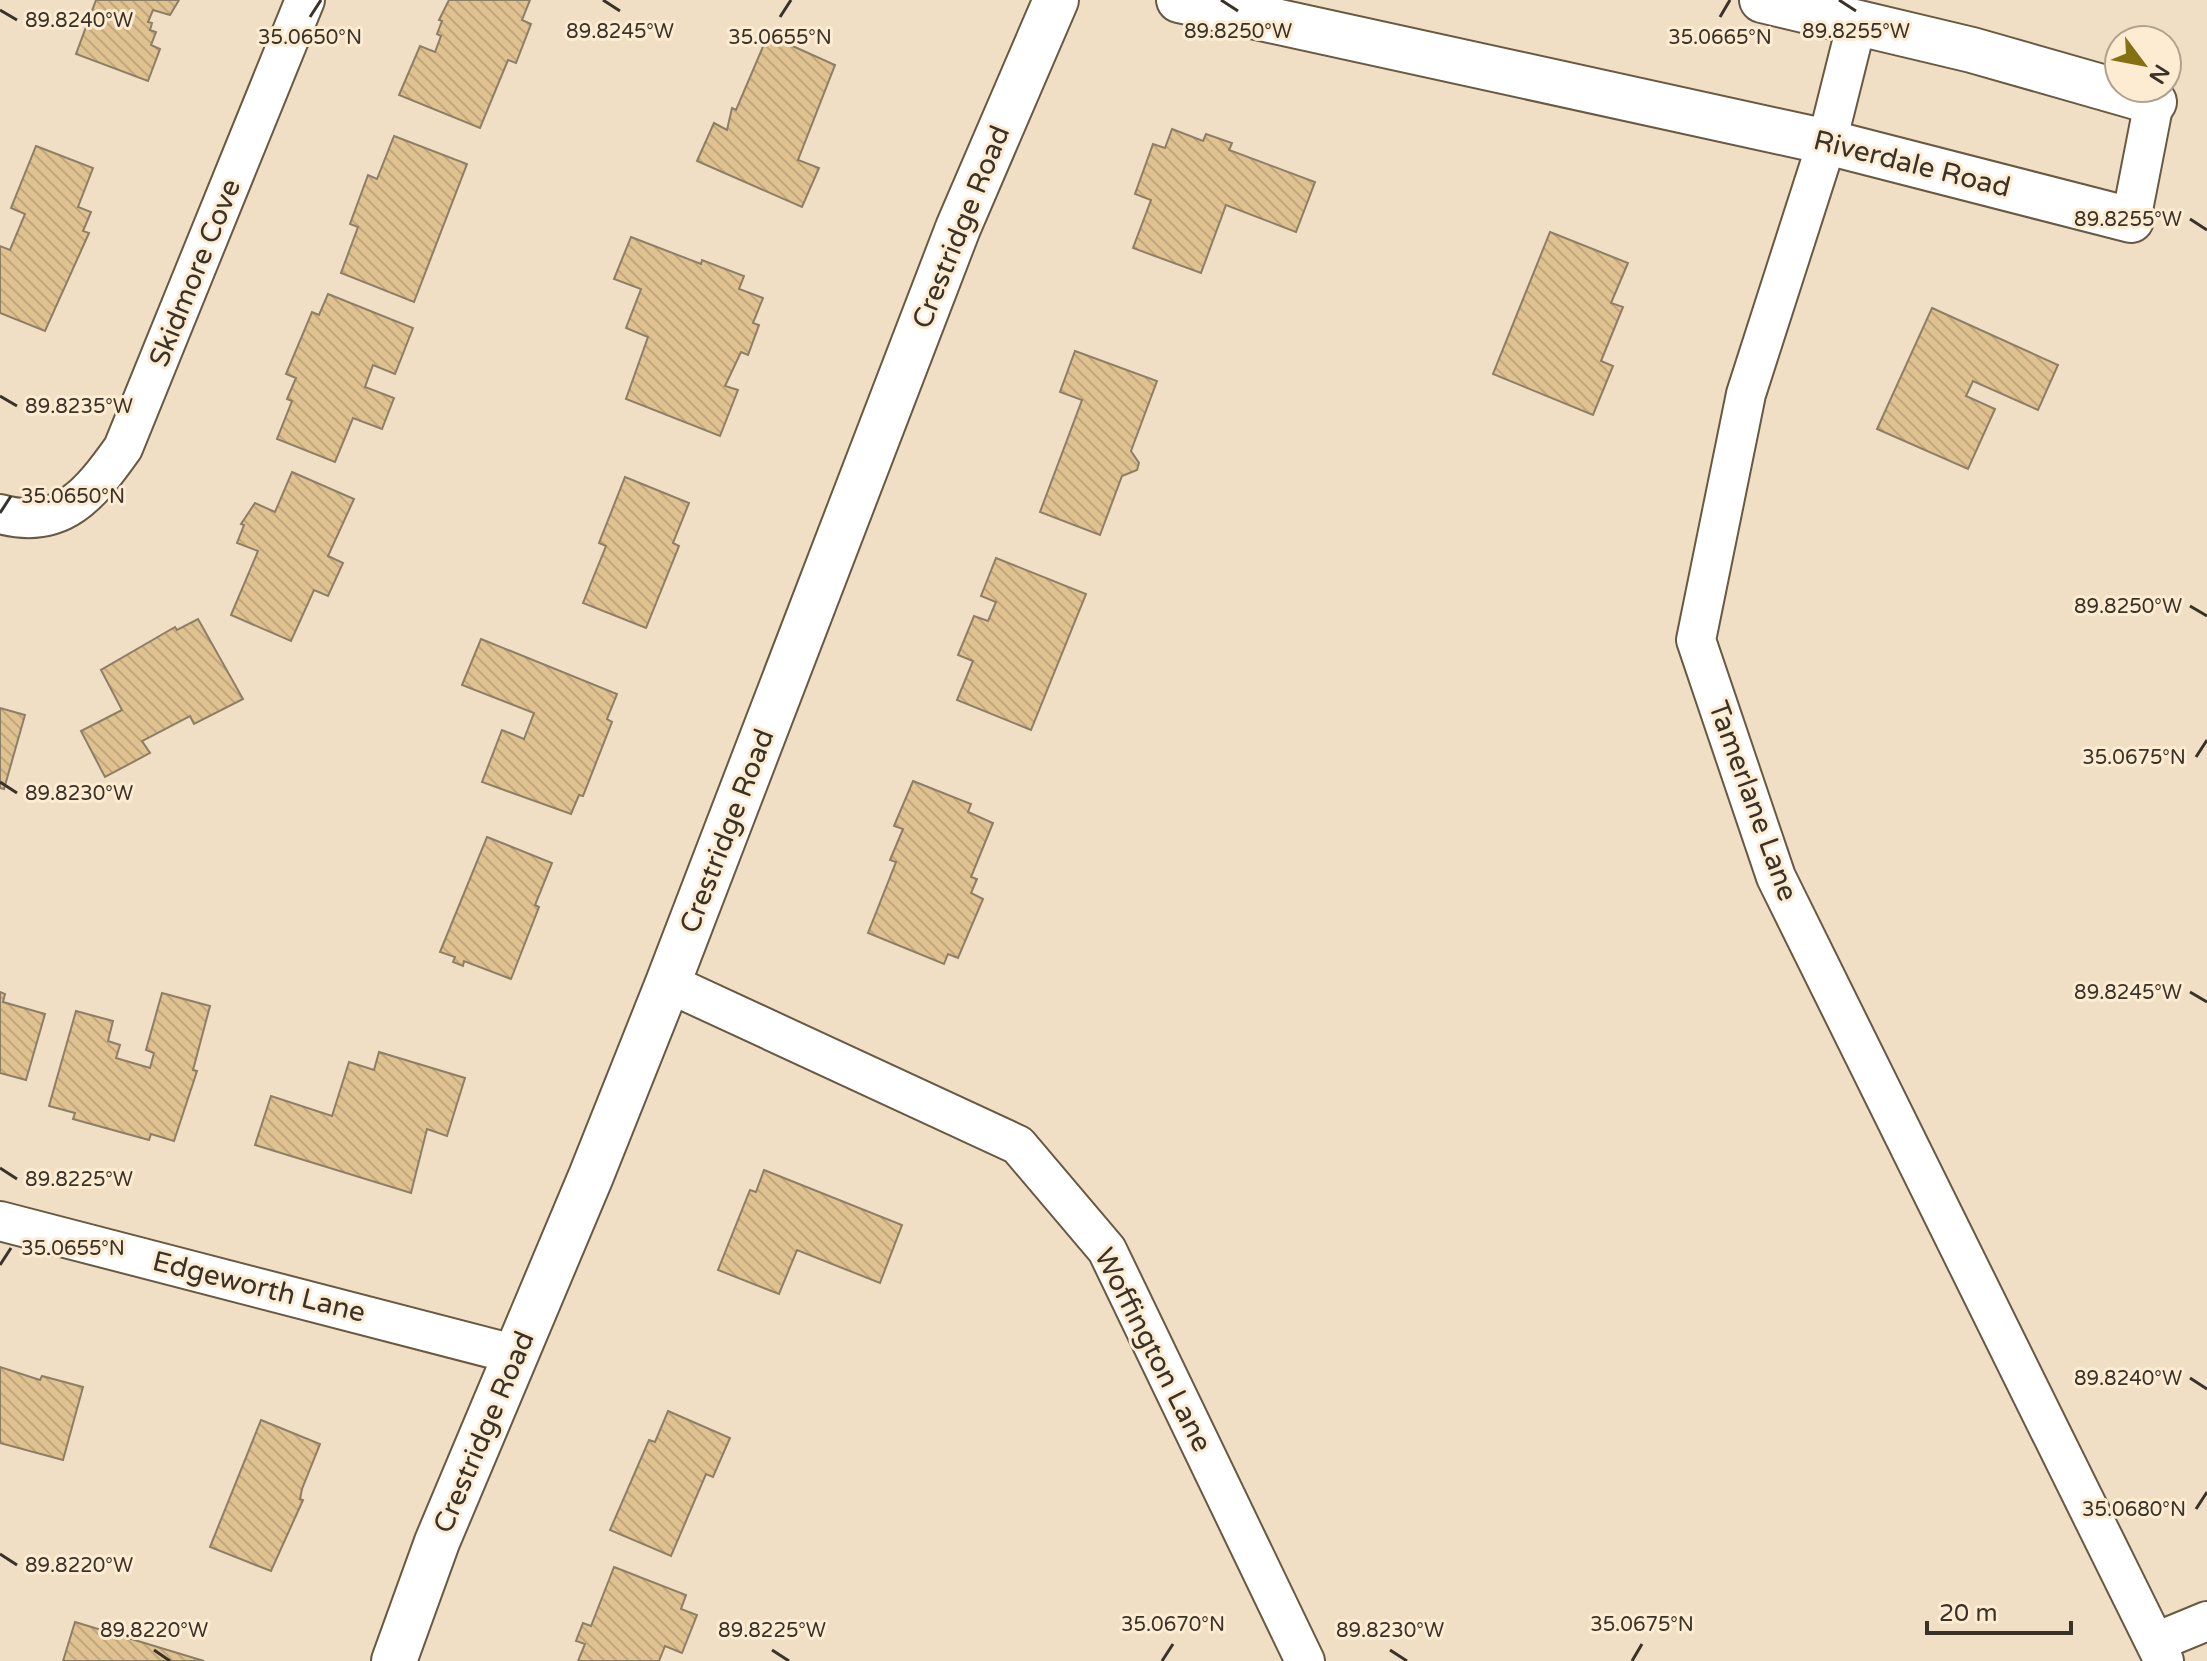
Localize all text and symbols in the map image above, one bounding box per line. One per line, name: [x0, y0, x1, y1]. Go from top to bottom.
text: 89.8240°W: [25, 9, 133, 33]
text: 89.8245°W: [566, 20, 674, 44]
text: 89.8250°W: [1184, 20, 1292, 44]
text: 89.8255°W: [1802, 20, 1910, 44]
north arrow: [2103, 24, 2183, 104]
text: 35.0650°N: [258, 26, 362, 50]
text: 35.0655°N: [728, 26, 832, 50]
text: 35.0665°N: [1668, 26, 1772, 50]
text: N: [2143, 60, 2175, 88]
street label: Crestridge Road: [905, 121, 1017, 333]
street label: Riverdale Road: [1810, 123, 2014, 205]
street label: Skidmore Cove: [142, 174, 248, 372]
text: 89.8255°W: [2074, 208, 2182, 232]
text: 89.8235°W: [25, 395, 133, 419]
text: 35.0650°N: [21, 485, 125, 509]
text: 89.8250°W: [2074, 595, 2182, 619]
street label: Tamerlane Lane: [1701, 696, 1805, 906]
street label: Crestridge Road: [672, 724, 782, 938]
text: 35.0675°N: [2082, 746, 2186, 770]
text: 89.8230°W: [25, 782, 133, 806]
text: 89.8245°W: [2074, 981, 2182, 1005]
text: 89.8225°W: [25, 1168, 133, 1192]
text: 35.0655°N: [21, 1237, 125, 1261]
street label: Woffington Lane: [1087, 1242, 1219, 1458]
street label: Edgeworth Lane: [149, 1244, 369, 1330]
street label: Crestridge Road: [426, 1326, 542, 1538]
text: 89.8240°W: [2074, 1367, 2182, 1391]
text: 35.0680°N: [2082, 1498, 2186, 1522]
text: 89.8220°W: [25, 1554, 133, 1578]
scale bar: [1927, 1585, 2071, 1635]
text: 20 m: [1939, 1599, 1997, 1628]
text: 35.0670°N: [1121, 1613, 1225, 1637]
text: 35.0675°N: [1590, 1613, 1694, 1637]
text: 89.8220°W: [100, 1619, 208, 1643]
text: 89.8225°W: [718, 1619, 826, 1643]
text: 89.8230°W: [1336, 1619, 1444, 1643]

